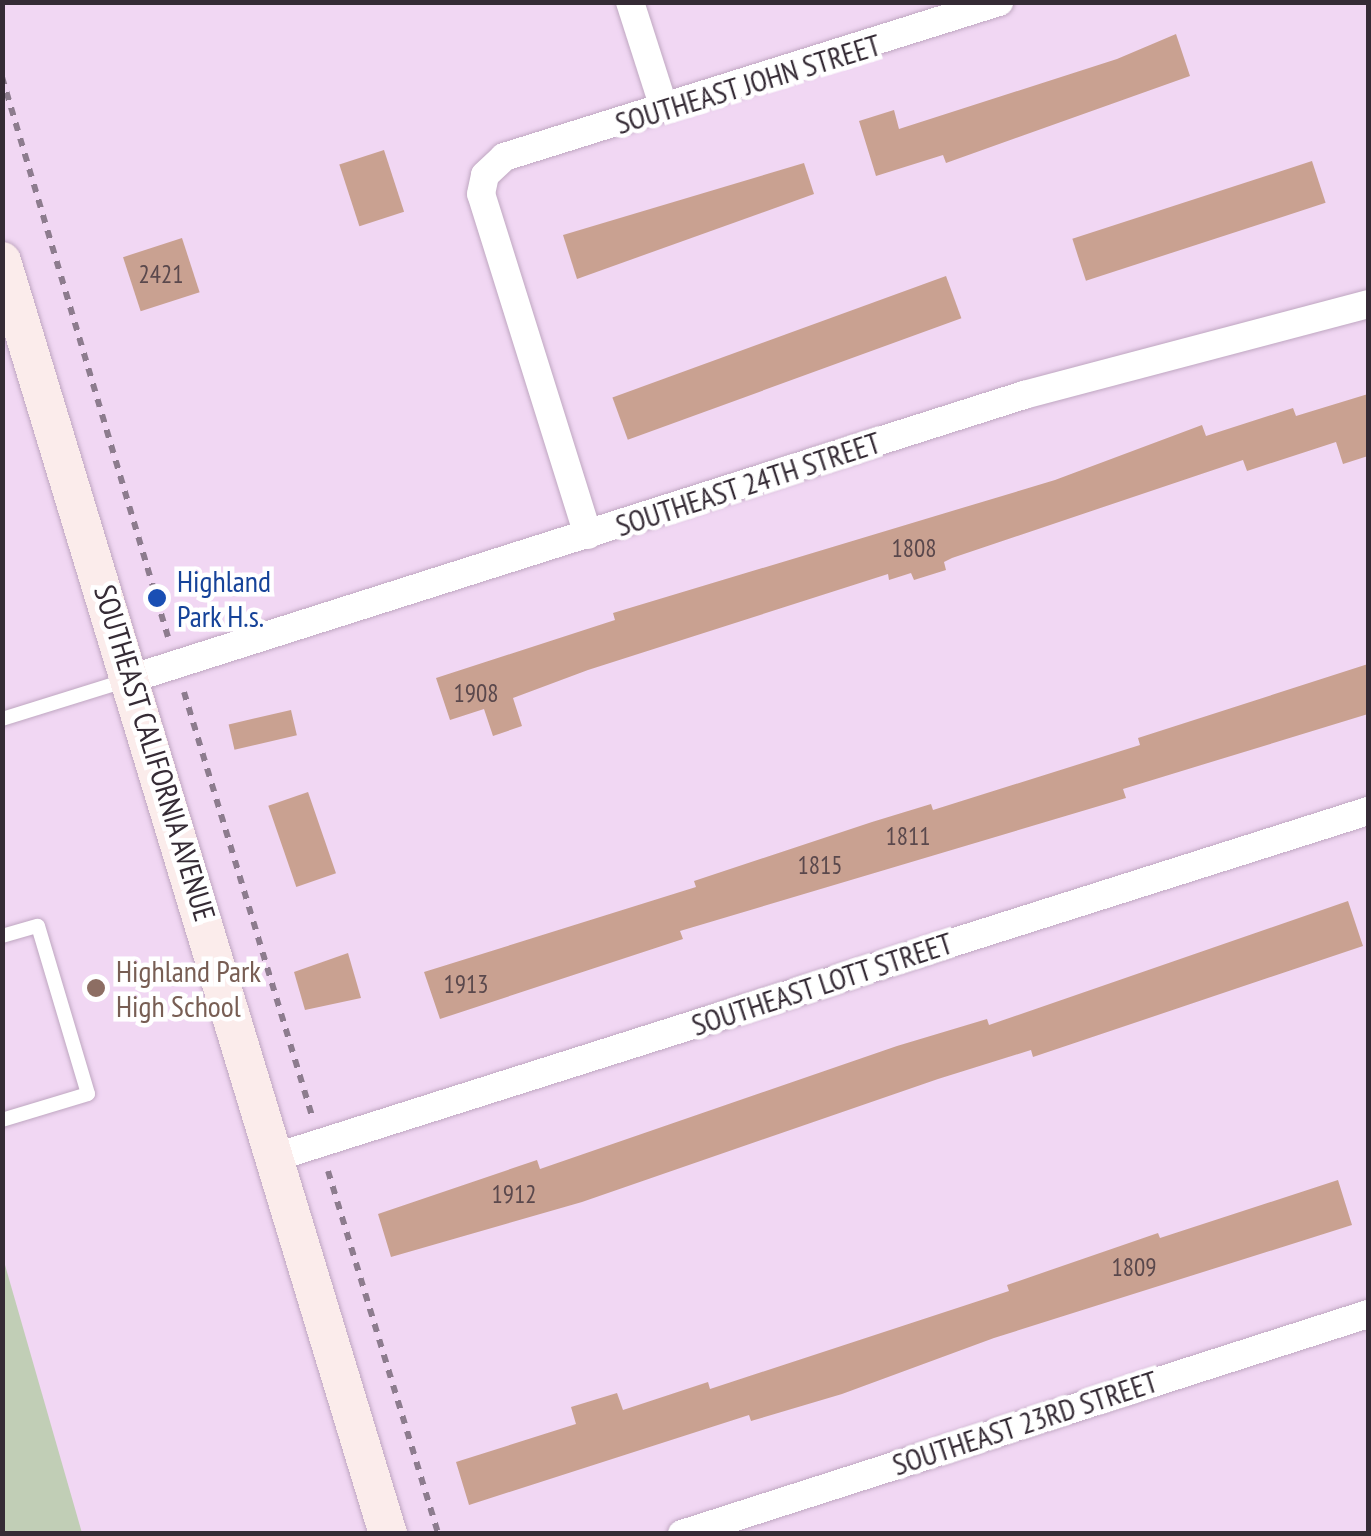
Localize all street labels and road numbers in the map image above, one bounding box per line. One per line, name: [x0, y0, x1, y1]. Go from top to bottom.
street label: SOUTHEAST JOHN STREET: [611, 26, 885, 142]
street label: SOUTHEAST 24TH STREET: [611, 424, 885, 544]
street label: SOUTHEAST CALIFORNIA AVENUE: [86, 579, 224, 927]
street label: SOUTHEAST LOTT STREET: [686, 925, 958, 1043]
street label: SOUTHEAST 23RD STREET: [888, 1363, 1162, 1483]

